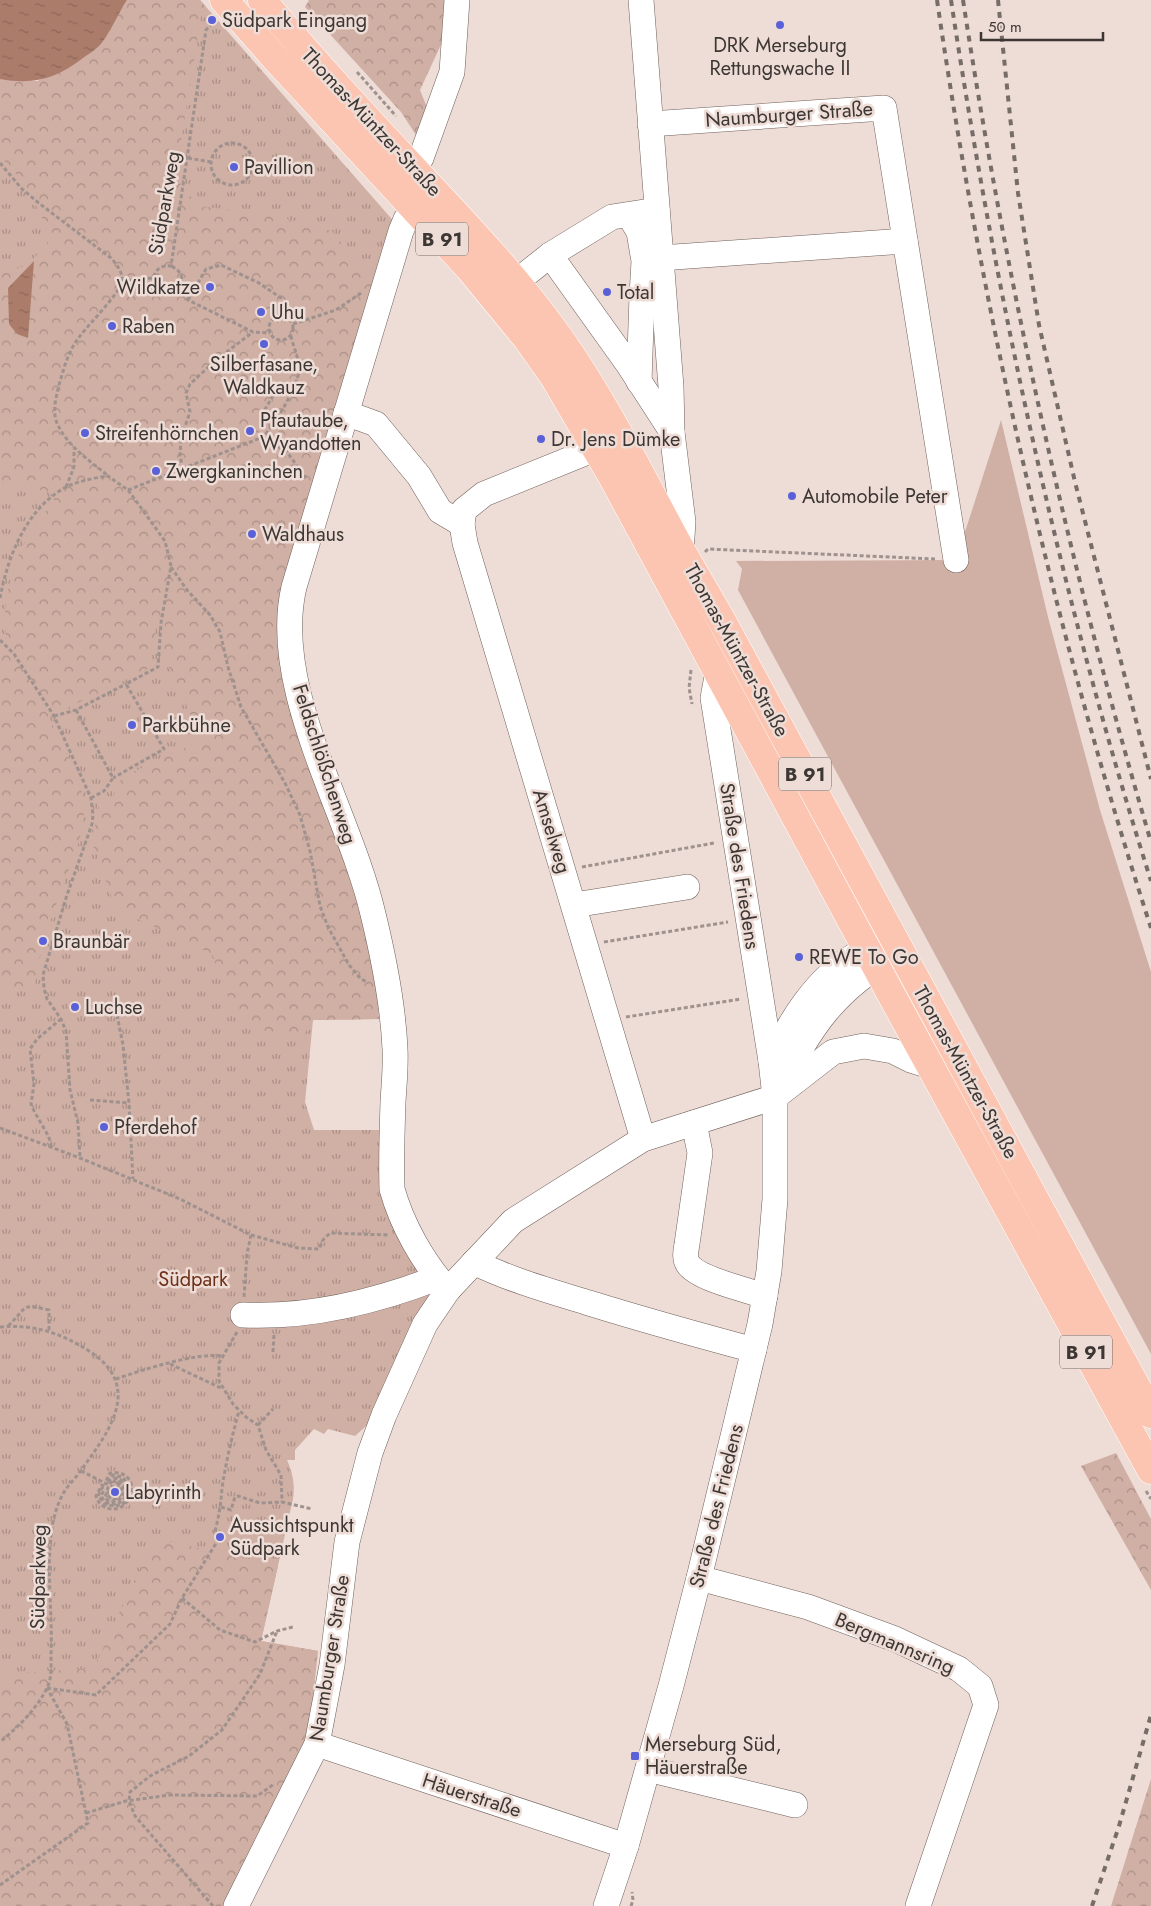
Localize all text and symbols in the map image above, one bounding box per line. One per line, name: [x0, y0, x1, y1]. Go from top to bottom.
place label: Südpark Eingang: [222, 6, 367, 35]
scale bar: [981, 10, 1104, 42]
marker: Südpark Eingang: [206, 14, 218, 26]
text: 50 m: [988, 16, 1022, 38]
marker: DRK Merseburg Rettungswache II: [774, 19, 786, 31]
place label: DRK Merseburg Rettungswache II: [710, 31, 850, 83]
street label: Thomas-Müntzer-Straße: [295, 41, 448, 203]
street label: Naumburger Straße: [704, 94, 874, 135]
street label: Südparkweg: [141, 149, 188, 257]
place label: Pavillion: [244, 153, 314, 182]
marker: Pavillion: [228, 161, 240, 173]
road number: B 91: [416, 222, 468, 255]
place label: Wildkatze: [117, 273, 200, 302]
place label: Total: [617, 278, 654, 307]
marker: Wildkatze: [204, 281, 216, 293]
marker: Total: [601, 286, 613, 298]
place label: Uhu: [271, 298, 305, 327]
marker: Uhu: [255, 306, 267, 318]
place label: Raben: [122, 312, 175, 341]
marker: Raben: [106, 320, 118, 332]
marker: Silberfasane, Waldkauz: [258, 338, 270, 350]
place label: Silberfasane, Waldkauz: [210, 350, 318, 402]
place label: Pfautaube, Wyandotten: [260, 406, 361, 458]
place label: Streifenhörnchen: [95, 419, 239, 448]
marker: Pfautaube, Wyandotten: [244, 425, 256, 437]
place label: Dr. Jens Dümke: [551, 425, 680, 454]
marker: Streifenhörnchen: [79, 427, 91, 439]
marker: Dr. Jens Dümke: [535, 433, 547, 445]
place label: Zwergkaninchen: [166, 457, 303, 486]
marker: Zwergkaninchen: [150, 465, 162, 477]
place label: Automobile Peter: [802, 482, 948, 511]
marker: Automobile Peter: [786, 490, 798, 502]
place label: Waldhaus: [262, 520, 344, 549]
marker: Waldhaus: [246, 528, 258, 540]
street label: Thomas-Müntzer-Straße: [677, 558, 796, 742]
street label: Feldschlößchenweg: [285, 681, 364, 848]
place label: Parkbühne: [142, 711, 231, 740]
marker: Parkbühne: [126, 719, 138, 731]
road number: B 91: [779, 758, 831, 791]
street label: Straße des Friedens: [712, 781, 767, 951]
street label: Amselweg: [525, 785, 578, 877]
place label: Braunbär: [53, 927, 130, 956]
marker: Braunbär: [37, 935, 49, 947]
place label: REWE To Go: [809, 943, 919, 972]
marker: REWE To Go: [793, 951, 805, 963]
street label: Thomas-Müntzer-Straße: [906, 980, 1025, 1164]
place label: Luchse: [85, 993, 143, 1022]
marker: Luchse: [69, 1001, 81, 1013]
place label: Pferdehof: [114, 1113, 198, 1142]
marker: Pferdehof: [98, 1121, 110, 1133]
park label: Südpark: [158, 1265, 228, 1294]
road number: B 91: [1060, 1335, 1112, 1368]
street label: Straße des Friedens: [682, 1421, 751, 1591]
place label: Labyrinth: [125, 1478, 201, 1507]
marker: Labyrinth: [109, 1486, 121, 1498]
place label: Aussichtspunkt Südpark: [230, 1511, 354, 1563]
street label: Südparkweg: [23, 1524, 54, 1630]
marker: Aussichtspunkt Südpark: [214, 1531, 226, 1543]
street label: Naumburger Straße: [302, 1573, 357, 1743]
street label: Bergmannsring: [830, 1605, 959, 1682]
place label: Merseburg Süd, Häuerstraße: [645, 1730, 782, 1782]
marker: Merseburg Süd, Häuerstraße: [629, 1750, 641, 1762]
street label: Häuerstraße: [419, 1766, 525, 1825]

